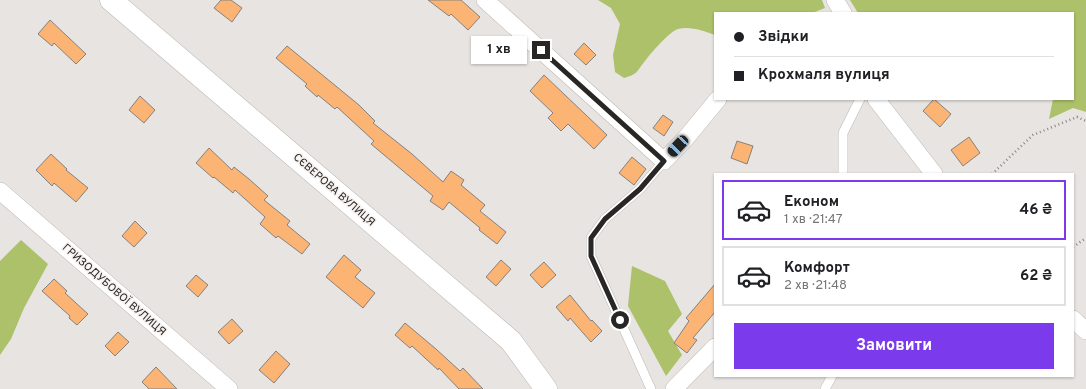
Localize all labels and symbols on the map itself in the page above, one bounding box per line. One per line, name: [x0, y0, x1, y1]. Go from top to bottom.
callout: 1 хв: [471, 36, 527, 64]
route end: [532, 41, 550, 59]
car: [665, 133, 691, 159]
street label: СЄВЕРОВА ВУЛИЦЯ: [290, 151, 378, 229]
street label: ГРИЗОДУБОВОЇ ВУЛИЦЯ: [59, 240, 169, 339]
route start: [611, 311, 629, 329]

